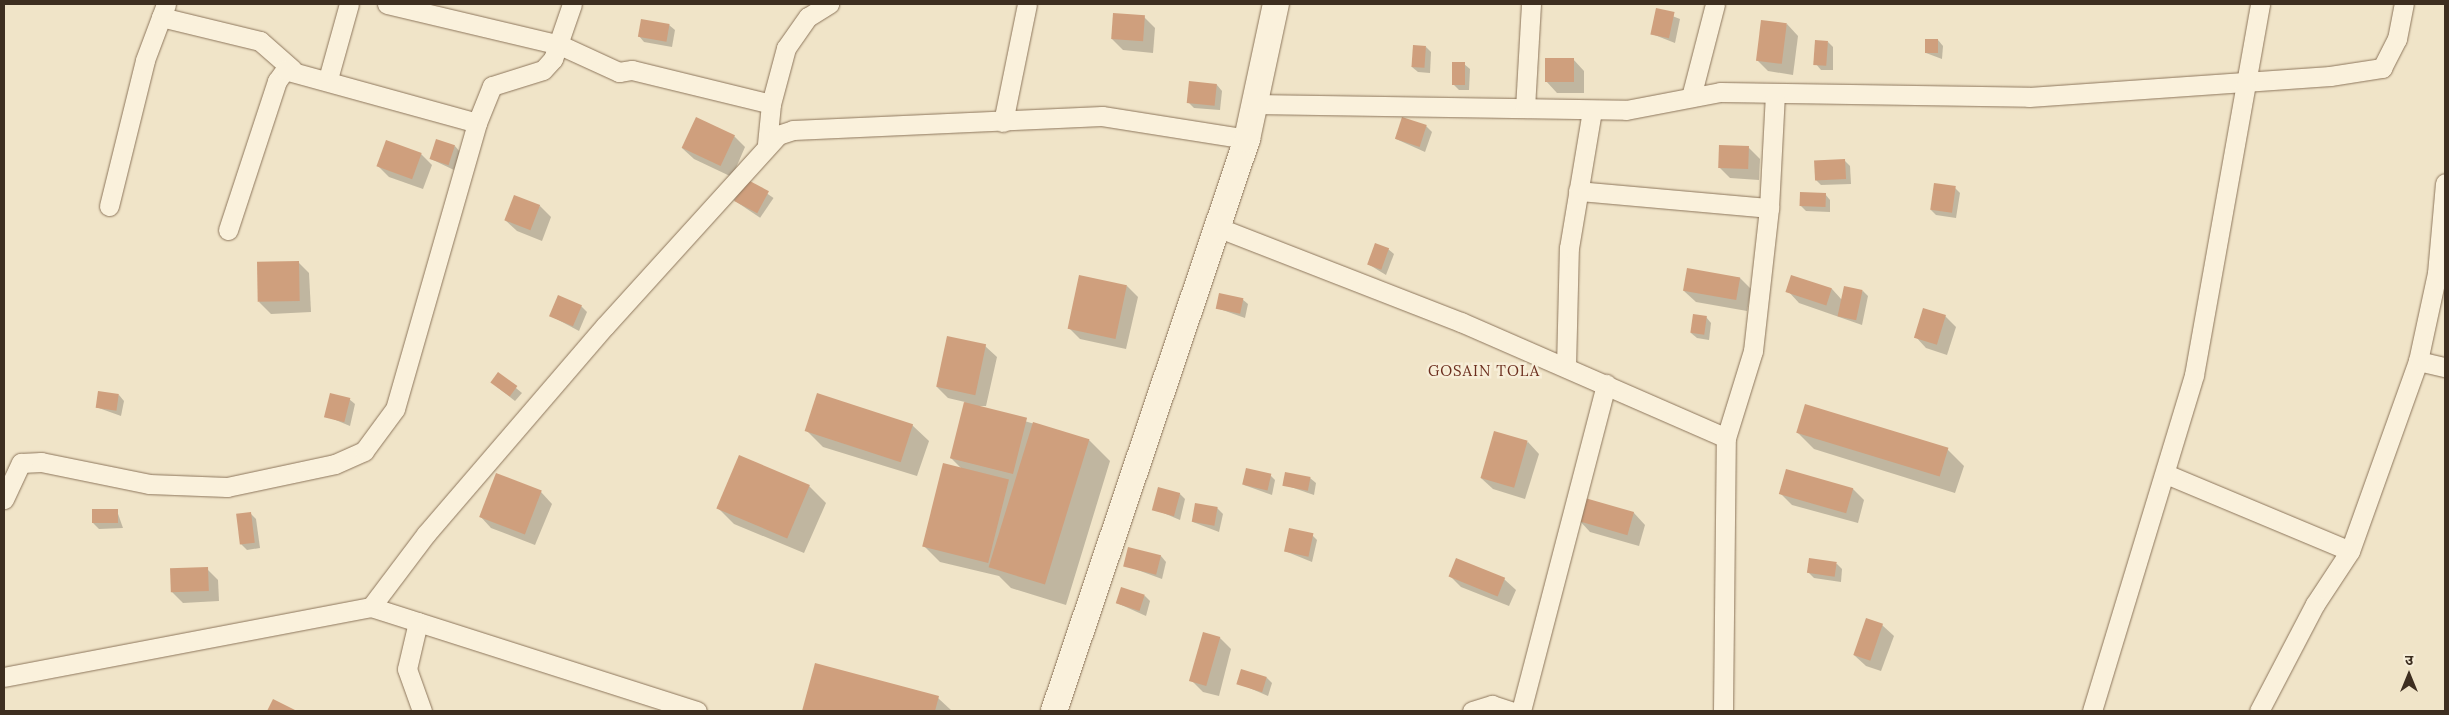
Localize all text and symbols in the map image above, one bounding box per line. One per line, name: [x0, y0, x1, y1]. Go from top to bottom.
district label: GOSAIN TOLA: [1427, 362, 1541, 380]
north arrow: [2384, 650, 2434, 700]
text: उ: [2405, 651, 2413, 669]

